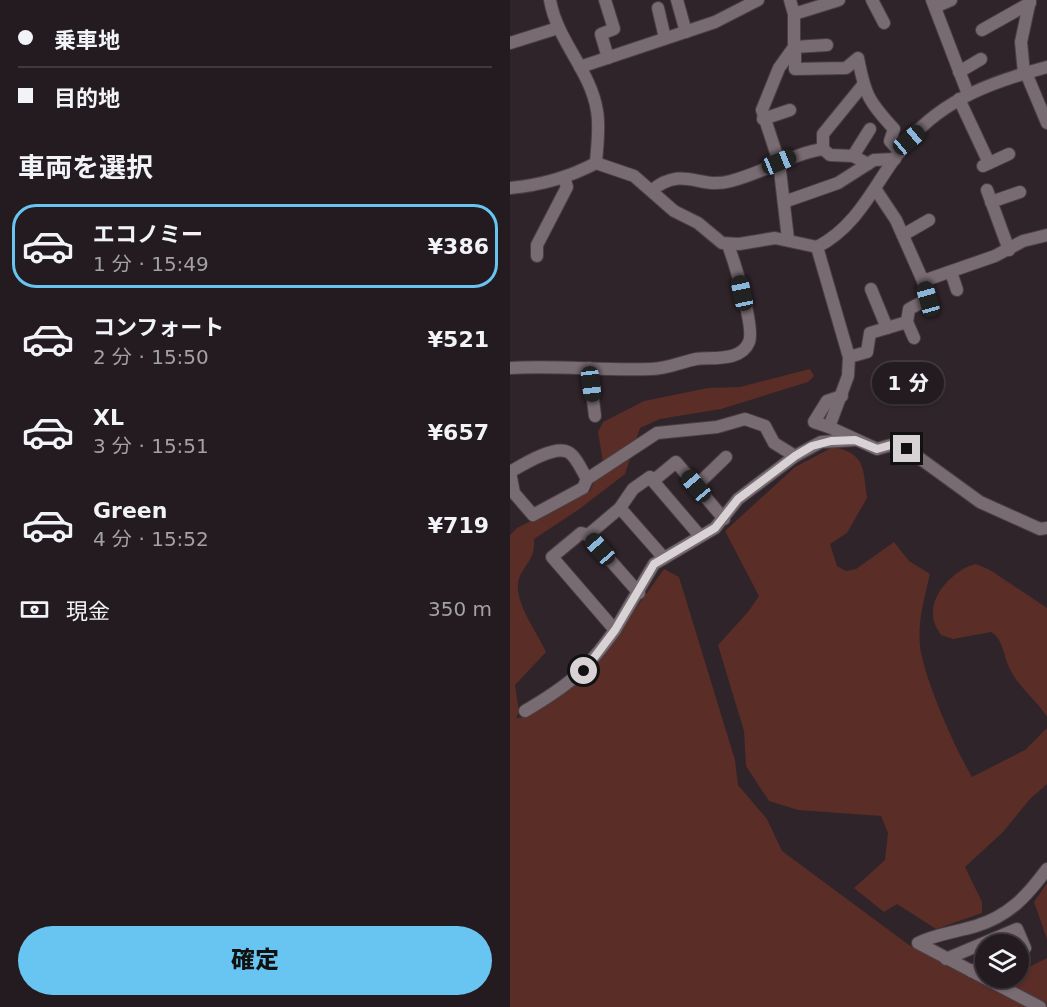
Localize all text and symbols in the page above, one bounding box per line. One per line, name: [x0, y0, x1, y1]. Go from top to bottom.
text: 乗車地: [54, 28, 120, 53]
text: 目的地: [54, 86, 120, 111]
car: [889, 122, 929, 158]
car: [759, 147, 799, 177]
text: 車両を選択: [18, 152, 153, 183]
icon: car: [21, 219, 75, 273]
text: エコノミー: [93, 222, 203, 247]
text: ¥386: [428, 234, 489, 259]
text: 1 分 · 15:49: [93, 252, 209, 276]
car: [729, 274, 755, 312]
car: [914, 279, 942, 319]
icon: car: [21, 312, 75, 366]
text: コンフォート: [93, 315, 224, 340]
text: ¥521: [428, 327, 489, 352]
text: 2 分 · 15:50: [93, 345, 209, 369]
callout: 1 分: [871, 362, 943, 404]
car: [580, 365, 602, 403]
text: 1 分: [888, 371, 928, 395]
icon: car: [21, 405, 75, 459]
text: XL: [93, 405, 124, 430]
text: ¥657: [428, 420, 489, 445]
text: 3 分 · 15:51: [93, 434, 209, 458]
route end: [893, 435, 920, 462]
car: [678, 466, 714, 506]
icon: car: [21, 498, 75, 552]
text: Green: [93, 498, 167, 523]
text: ¥719: [428, 513, 489, 538]
text: 4 分 · 15:52: [93, 527, 209, 551]
car: [581, 530, 619, 568]
icon: cash: [18, 593, 51, 626]
text: 350 m: [428, 597, 492, 621]
text: 現金: [66, 599, 110, 624]
route start: [570, 657, 597, 684]
button: 確定: [18, 926, 492, 995]
map controls: [975, 934, 1029, 988]
button: layers: [975, 934, 1029, 988]

